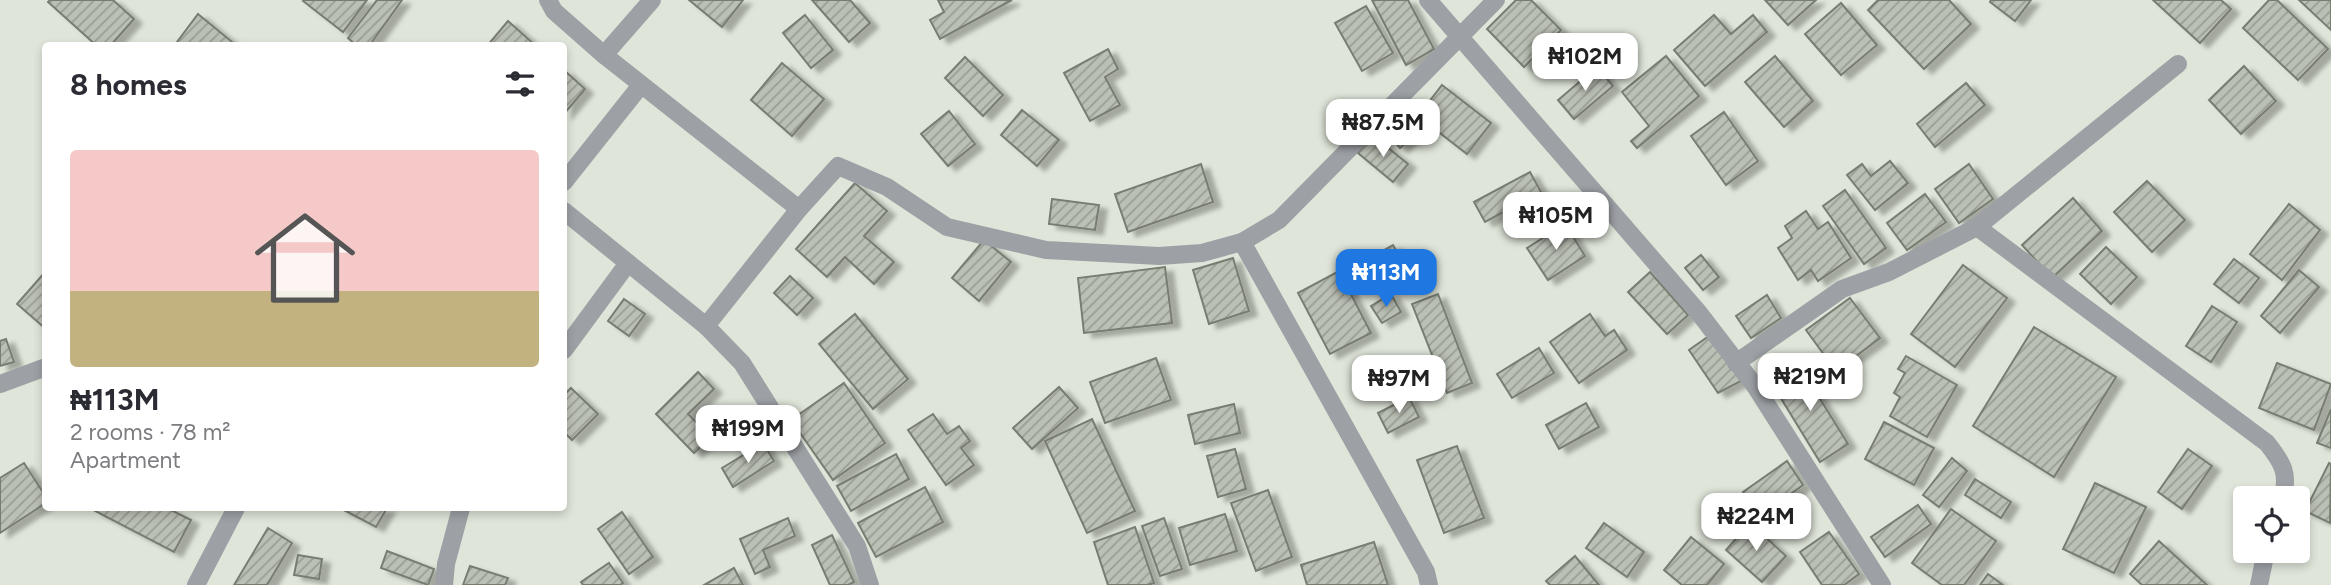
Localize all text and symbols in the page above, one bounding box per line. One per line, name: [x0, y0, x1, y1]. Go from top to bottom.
pin: ₦102M: [1536, 34, 1634, 93]
text: ₦102M: [1548, 42, 1622, 70]
icon: filters: [501, 65, 539, 103]
text: 8 homes: [70, 66, 187, 103]
pin: ₦87.5M: [1326, 100, 1440, 159]
text: ₦87.5M: [1342, 108, 1424, 136]
pin: ₦105M: [1507, 192, 1605, 252]
icon: home: [242, 195, 368, 321]
text: ₦105M: [1519, 201, 1593, 229]
pin: ₦113M: [1337, 250, 1435, 309]
text: ₦113M: [1352, 258, 1420, 286]
pin: ₦219M: [1761, 354, 1859, 413]
pin: ₦97M: [1358, 356, 1440, 415]
text: ₦219M: [1774, 362, 1846, 390]
text: ₦97M: [1368, 364, 1430, 392]
text: ₦113M: [70, 381, 159, 418]
pin: ₦199M: [699, 406, 797, 465]
text: ₦199M: [712, 414, 784, 442]
text: 2 rooms · 78 m²: [70, 418, 231, 446]
text: Apartment: [70, 446, 181, 474]
map controls: [2233, 486, 2310, 563]
button: locate: [2233, 486, 2310, 563]
pin: ₦224M: [1707, 494, 1805, 553]
text: ₦224M: [1717, 502, 1795, 530]

